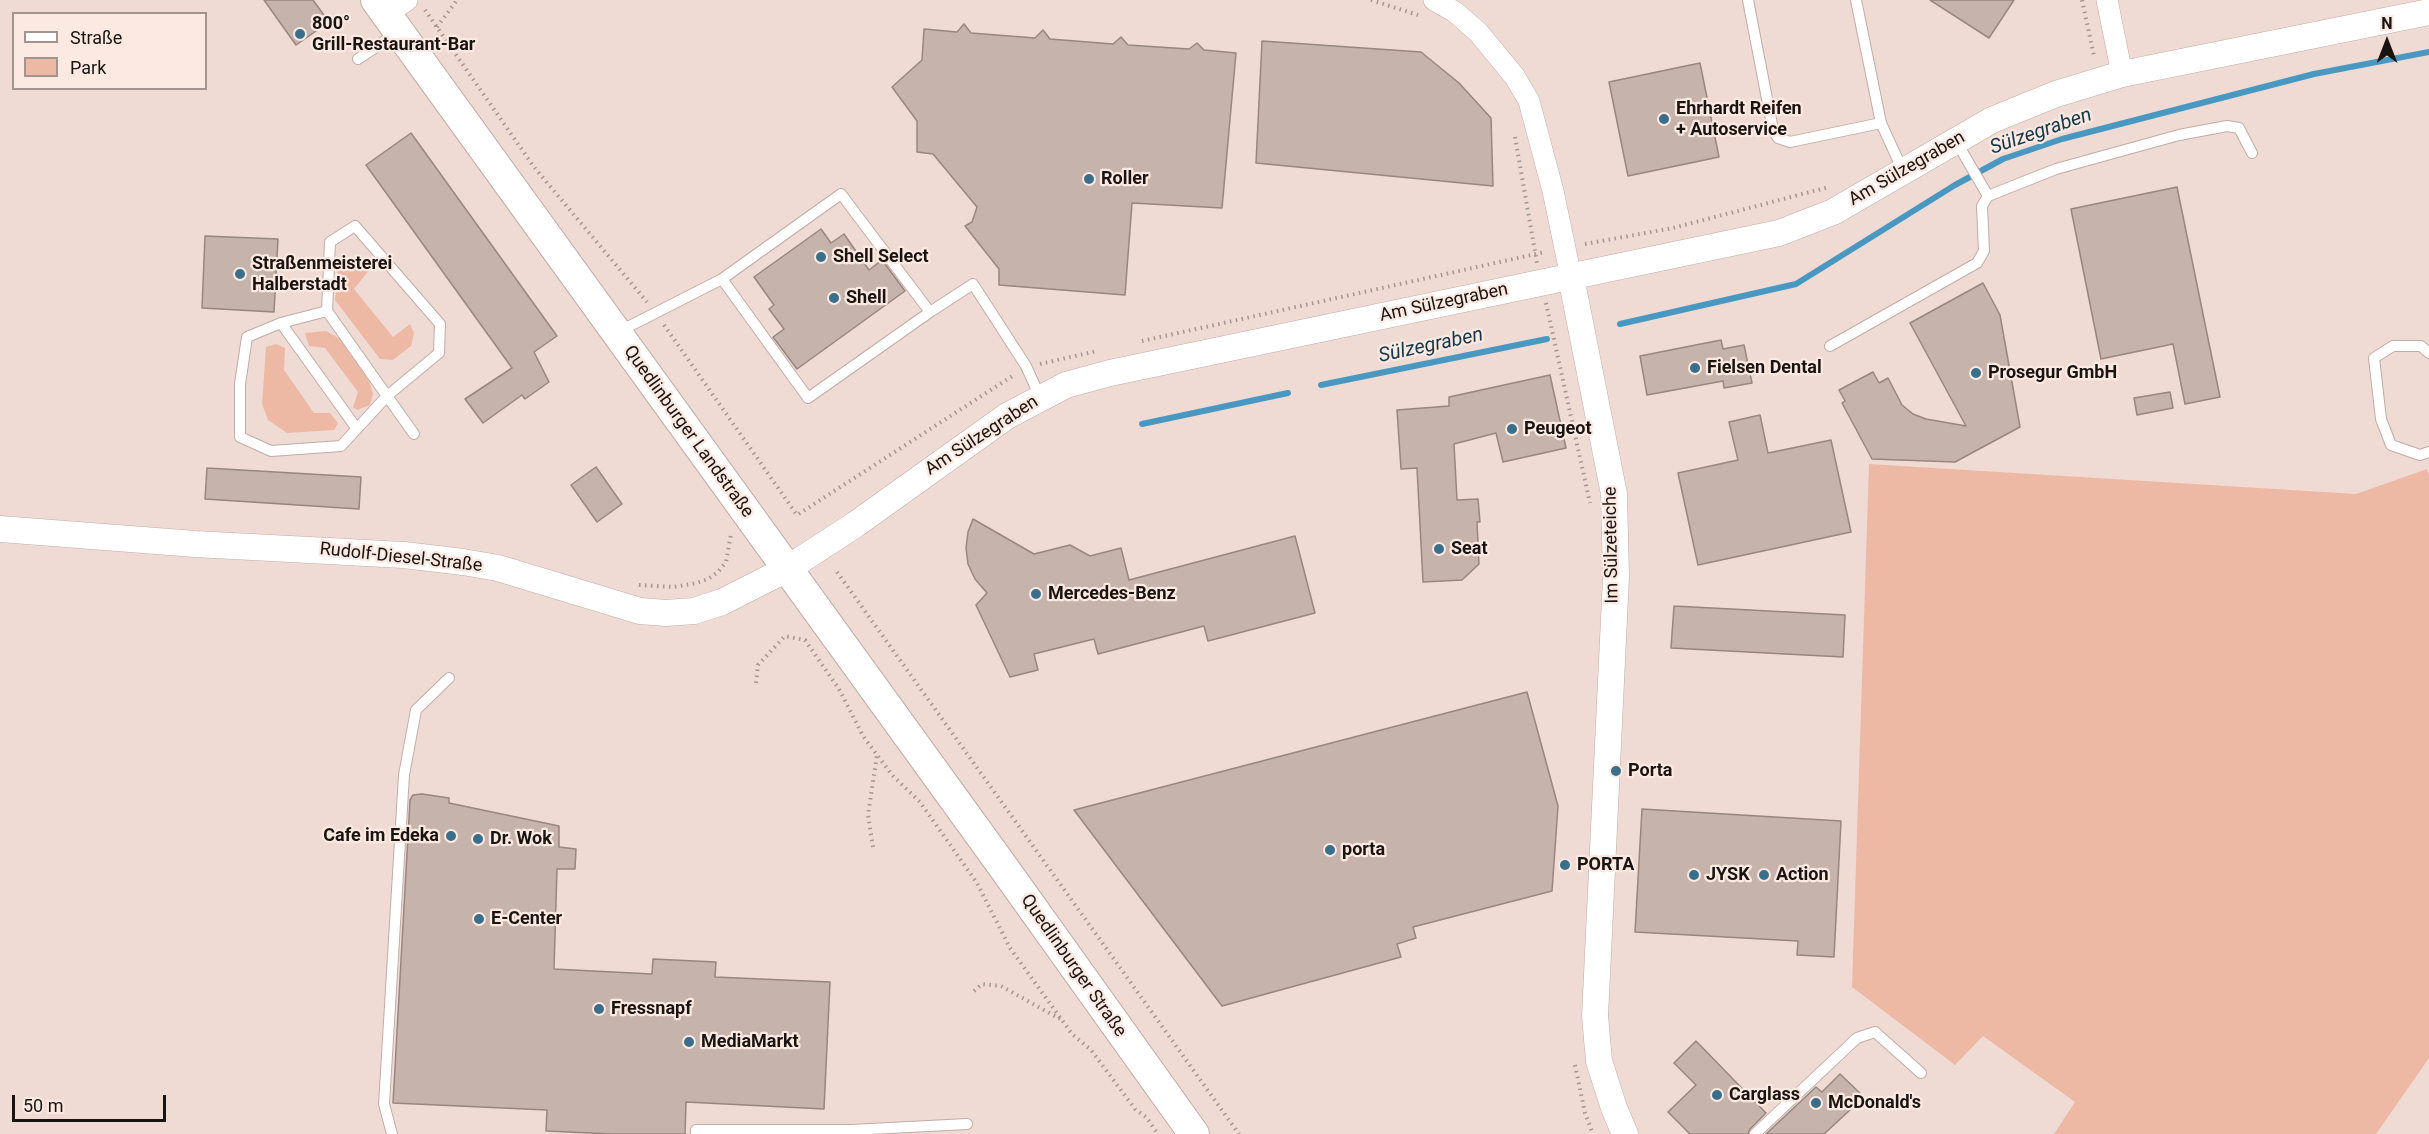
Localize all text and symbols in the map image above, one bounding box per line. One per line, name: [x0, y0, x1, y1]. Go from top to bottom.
legend: [12, 12, 207, 90]
north arrow: [2357, 12, 2417, 72]
place label: 800° Grill-Restaurant-Bar: [312, 13, 475, 56]
text: N: [2381, 14, 2393, 33]
text: Straße: [70, 27, 122, 48]
marker: 800° Grill-Restaurant-Bar: [293, 27, 307, 41]
text: Park: [70, 57, 106, 78]
place label: Ehrhardt Reifen + Autoservice: [1676, 98, 1802, 140]
water label: Sülzegraben: [1987, 103, 2095, 161]
marker: Ehrhardt Reifen + Autoservice: [1657, 112, 1671, 126]
street label: Am Sülzegraben: [1845, 127, 1969, 211]
place label: Roller: [1101, 168, 1149, 190]
marker: Roller: [1082, 172, 1096, 186]
place label: Shell Select: [833, 246, 929, 268]
marker: Shell Select: [814, 250, 828, 264]
place label: Straßenmeisterei Halberstadt: [252, 253, 392, 296]
marker: Straßenmeisterei Halberstadt: [233, 267, 247, 281]
street label: Am Sülzegraben: [1378, 279, 1510, 327]
place label: Shell: [846, 287, 886, 309]
marker: Shell: [827, 291, 841, 305]
water label: Sülzegraben: [1377, 323, 1485, 369]
street label: Quedlinburger Landstraße: [618, 342, 758, 522]
place label: Fielsen Dental: [1707, 357, 1822, 379]
marker: Fielsen Dental: [1688, 361, 1702, 375]
place label: Prosegur GmbH: [1988, 362, 2117, 384]
marker: Prosegur GmbH: [1969, 366, 1983, 380]
street label: Am Sülzegraben: [921, 391, 1043, 481]
place label: Peugeot: [1524, 418, 1592, 440]
marker: Peugeot: [1505, 422, 1519, 436]
street label: Im Sülzeteiche: [1600, 486, 1624, 604]
place label: Seat: [1451, 538, 1488, 560]
street label: Rudolf-Diesel-Straße: [319, 539, 483, 577]
marker: Seat: [1432, 542, 1446, 556]
place label: Mercedes-Benz: [1048, 583, 1176, 605]
marker: Mercedes-Benz: [1029, 587, 1043, 601]
place label: Porta: [1628, 760, 1672, 782]
marker: Porta: [1609, 764, 1623, 778]
place label: Cafe im Edeka: [323, 825, 439, 847]
place label: Dr. Wok: [490, 828, 552, 850]
marker: Cafe im Edeka: [444, 829, 458, 843]
marker: Dr. Wok: [471, 832, 485, 846]
place label: porta: [1342, 839, 1385, 861]
marker: porta: [1323, 843, 1337, 857]
place label: PORTA: [1577, 854, 1634, 876]
marker: PORTA: [1558, 858, 1572, 872]
place label: JYSK: [1706, 864, 1750, 886]
place label: Action: [1776, 864, 1829, 886]
marker: JYSK: [1687, 868, 1701, 882]
marker: Action: [1757, 868, 1771, 882]
street label: Quedlinburger Straße: [1016, 890, 1130, 1042]
place label: E-Center: [491, 908, 562, 930]
marker: E-Center: [472, 912, 486, 926]
place label: Fressnapf: [611, 998, 692, 1020]
marker: Fressnapf: [592, 1002, 606, 1016]
place label: MediaMarkt: [701, 1031, 799, 1053]
marker: MediaMarkt: [682, 1035, 696, 1049]
scale bar: [15, 1083, 170, 1121]
place label: Carglass: [1729, 1084, 1800, 1106]
marker: Carglass: [1710, 1088, 1724, 1102]
place label: McDonald's: [1828, 1092, 1921, 1114]
text: 50 m: [23, 1095, 63, 1116]
marker: McDonald's: [1809, 1096, 1823, 1110]

